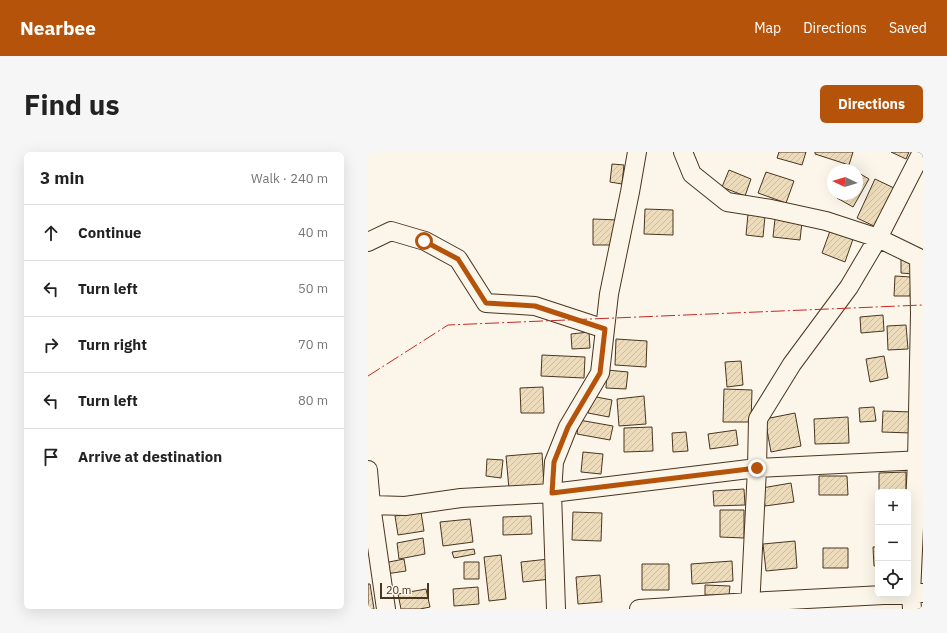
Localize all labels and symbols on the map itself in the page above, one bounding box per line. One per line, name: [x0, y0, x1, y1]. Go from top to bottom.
north arrow: [827, 164, 863, 200]
route start: [415, 232, 433, 250]
route end: [748, 459, 766, 477]
scale bar: [380, 581, 429, 600]

